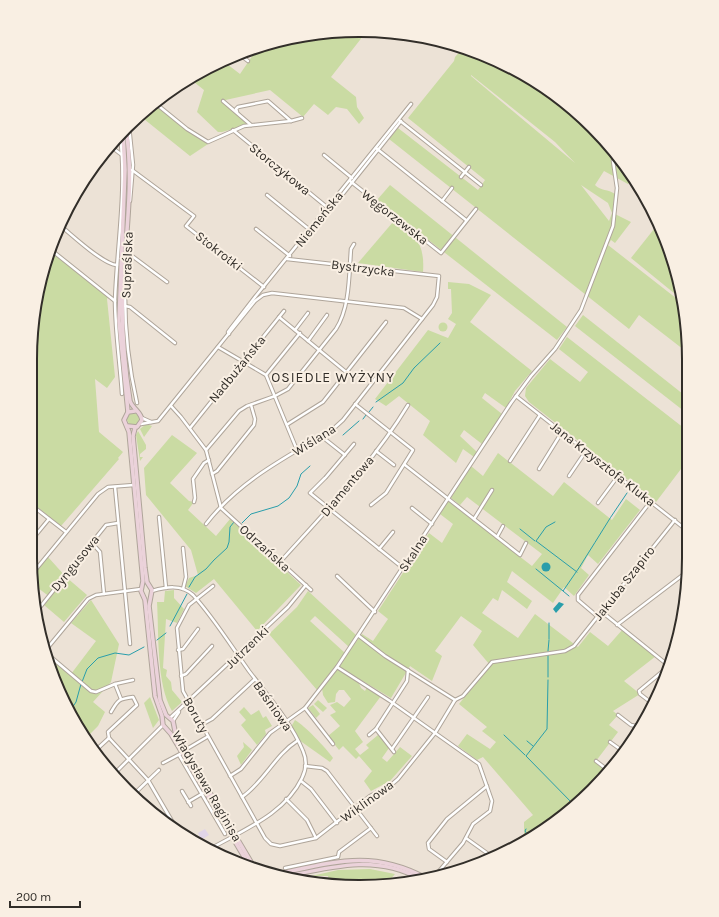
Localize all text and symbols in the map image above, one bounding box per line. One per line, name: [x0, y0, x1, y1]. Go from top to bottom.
street label: Storczykowa: [246, 140, 314, 198]
street label: Węgorzewska: [359, 186, 431, 248]
street label: Niemeńska: [292, 188, 346, 250]
street label: Stokrotki: [193, 228, 245, 274]
street label: Supraślska: [118, 231, 136, 299]
street label: Bystrzycka: [330, 257, 396, 279]
street label: Nadbużańska: [205, 332, 269, 406]
district label: OSIEDLE WYŻYNY: [271, 369, 395, 386]
street label: Jana Krzysztofa Kluka: [548, 418, 658, 510]
street label: Wiślana: [290, 421, 338, 459]
street label: Diamentowa: [317, 453, 377, 519]
street label: Odrzańska: [236, 521, 294, 575]
street label: Dyngusowa: [48, 532, 102, 594]
street label: Skalna: [396, 532, 430, 574]
street label: Jakuba Szapiro: [590, 543, 658, 623]
street label: Jutrzenki: [222, 623, 272, 671]
street label: Baśniowa: [250, 678, 296, 734]
street label: Boruty: [180, 694, 212, 736]
street label: Władysława Raginisa: [169, 728, 245, 844]
street label: Wiklinowa: [338, 777, 396, 825]
scale bar: [10, 883, 80, 909]
text: 200 m: [16, 890, 51, 904]

